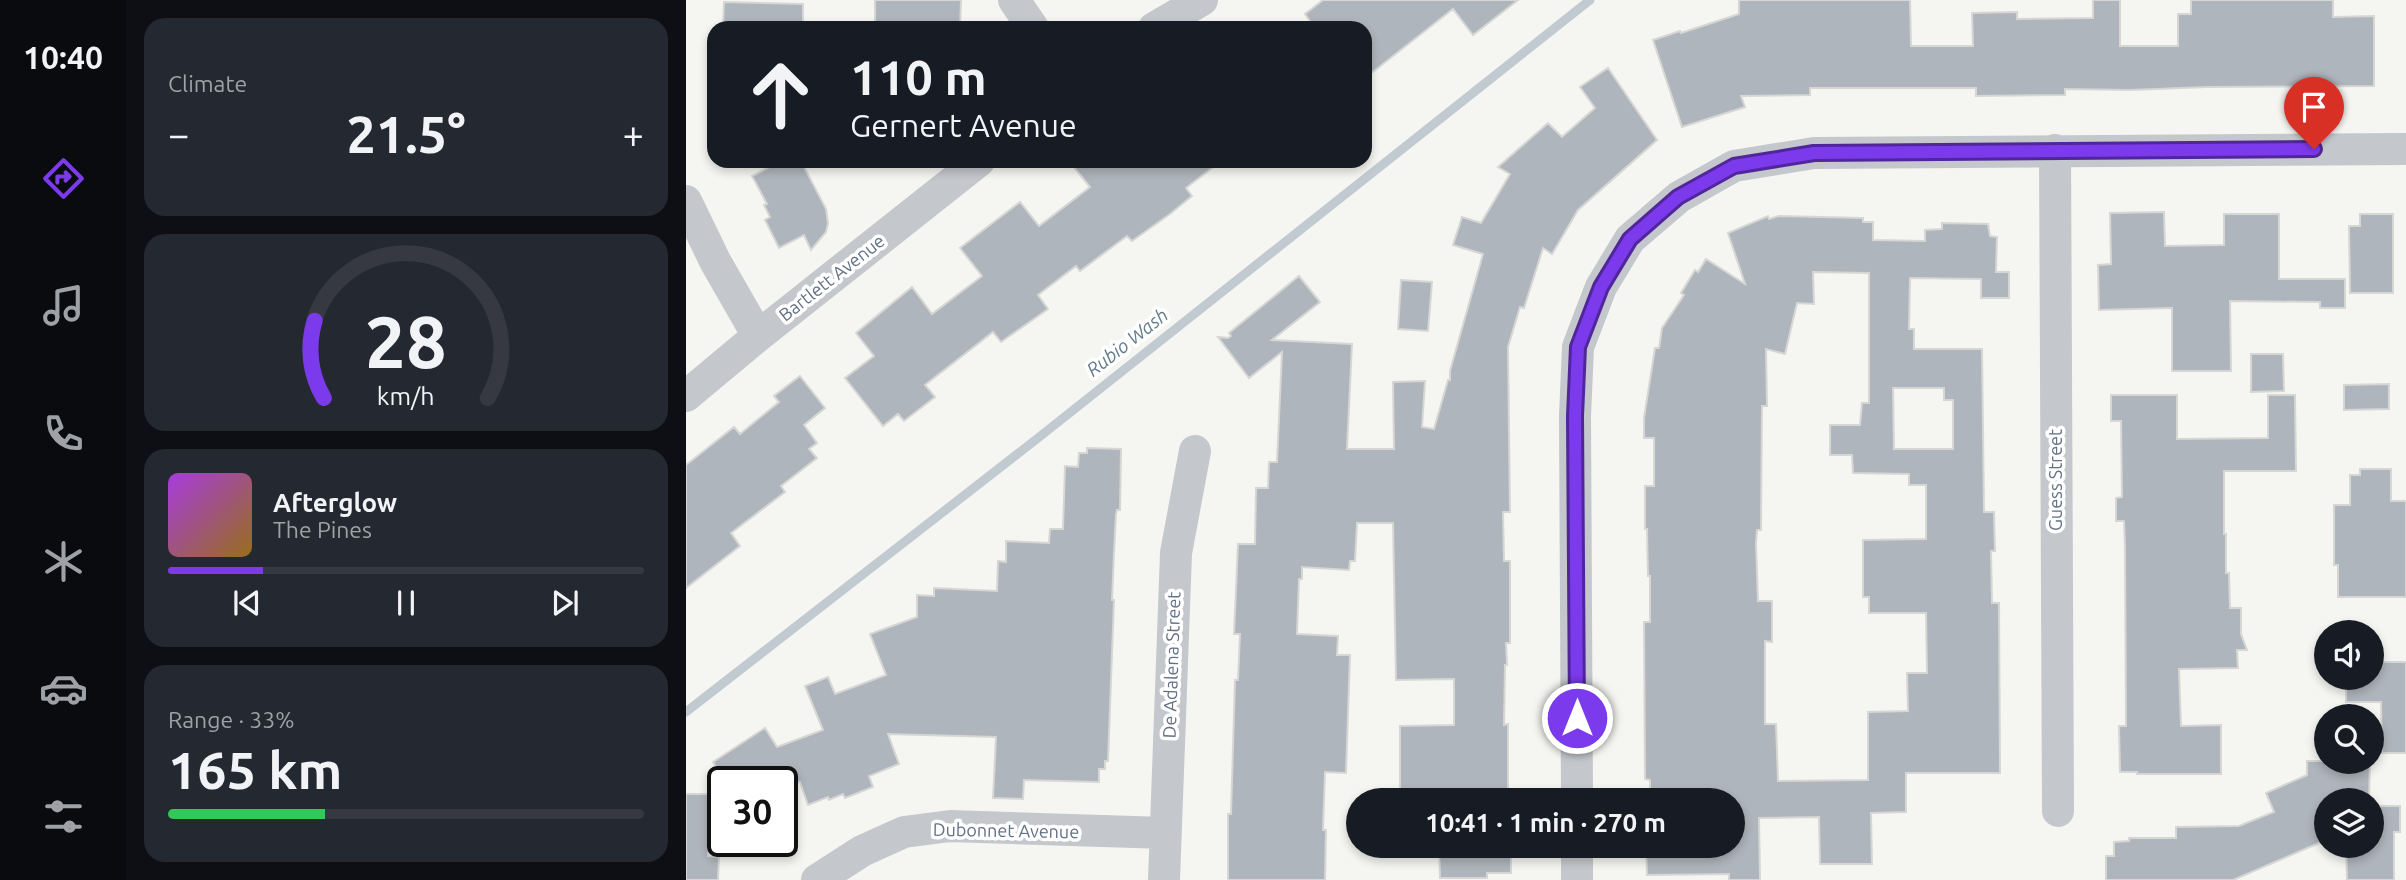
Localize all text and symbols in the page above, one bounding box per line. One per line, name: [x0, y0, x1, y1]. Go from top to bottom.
text: 10:40: [23, 39, 103, 75]
icon: ahead: [735, 49, 826, 140]
text: 110 m: [850, 49, 987, 104]
text: Climate: [168, 71, 247, 96]
pin: [2284, 77, 2344, 149]
icon: arrive: [2295, 88, 2333, 126]
text: 21.5°: [346, 105, 466, 163]
text: Gernert Avenue: [850, 107, 1077, 143]
text: −: [168, 113, 189, 155]
text: +: [623, 113, 644, 155]
icon: directions: [39, 154, 88, 203]
street label: Bartlett Avenue: [775, 230, 888, 325]
icon: music: [39, 281, 88, 330]
text: 28: [365, 301, 447, 383]
water label: Rubio Wash: [1082, 303, 1172, 381]
text: km/h: [377, 382, 435, 410]
icon: phone: [39, 409, 88, 458]
street label: Guess Street: [2045, 429, 2065, 531]
text: Afterglow: [273, 488, 397, 517]
text: The Pines: [273, 517, 372, 542]
icon: climate: [39, 537, 88, 586]
icon: previous: [228, 584, 266, 622]
icon: pause: [387, 584, 425, 622]
icon: next: [546, 584, 584, 622]
street label: De Adalena Street: [1158, 591, 1184, 739]
map controls: [2314, 620, 2384, 858]
button: sound: [2314, 620, 2384, 690]
icon: car: [39, 664, 88, 713]
position arrow: [1540, 681, 1614, 755]
button: search: [2314, 704, 2384, 774]
text: Range · 33%: [168, 707, 295, 732]
text: 165 km: [168, 741, 342, 799]
speed limit sign: 30: [707, 766, 798, 857]
button: layers: [2314, 788, 2384, 858]
icon: filters: [39, 792, 88, 841]
text: 10:41 · 1 min · 270 m: [1425, 808, 1666, 837]
street label: Dubonnet Avenue: [933, 819, 1079, 841]

